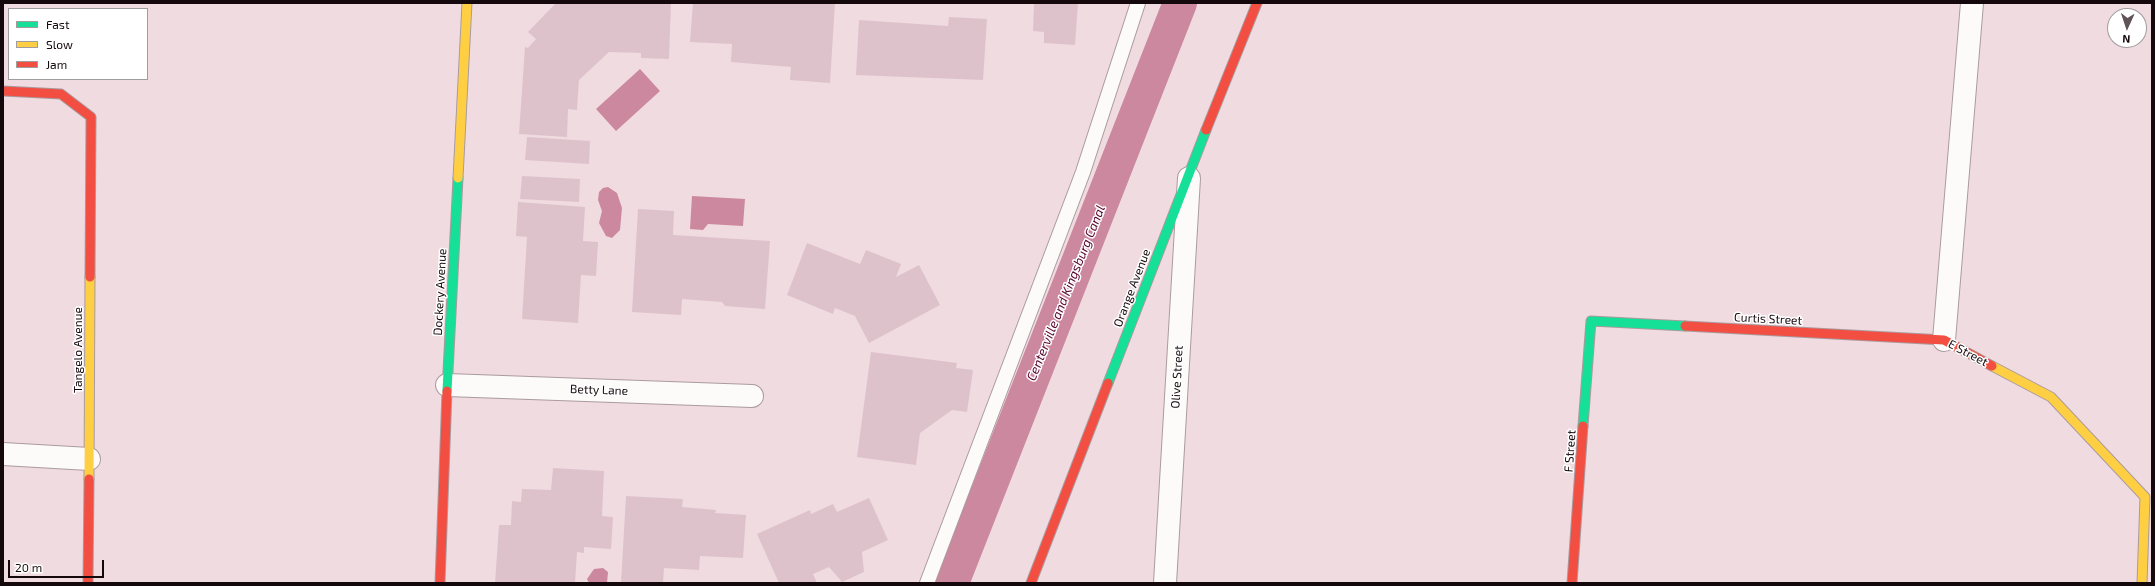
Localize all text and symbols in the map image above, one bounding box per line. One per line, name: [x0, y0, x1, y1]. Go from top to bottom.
legend: [8, 8, 148, 80]
north arrow: [2107, 8, 2147, 48]
text: Fast: [46, 17, 69, 31]
text: N: [2122, 33, 2131, 46]
text: Slow: [46, 37, 73, 51]
text: Jam: [46, 57, 67, 71]
water label: Centerville and Kingsburg Canal: [1024, 203, 1108, 383]
street label: Orange Avenue: [1111, 247, 1153, 329]
street label: Dockery Avenue: [431, 248, 449, 336]
street label: Tangelo Avenue: [71, 307, 85, 393]
street label: Curtis Street: [1734, 310, 1802, 328]
street label: E Street: [1946, 337, 1990, 369]
street label: Olive Street: [1168, 345, 1186, 409]
street label: Betty Lane: [570, 382, 628, 398]
street label: F Street: [1561, 429, 1579, 473]
scale bar: [10, 552, 106, 578]
text: 20 m: [15, 560, 42, 574]

